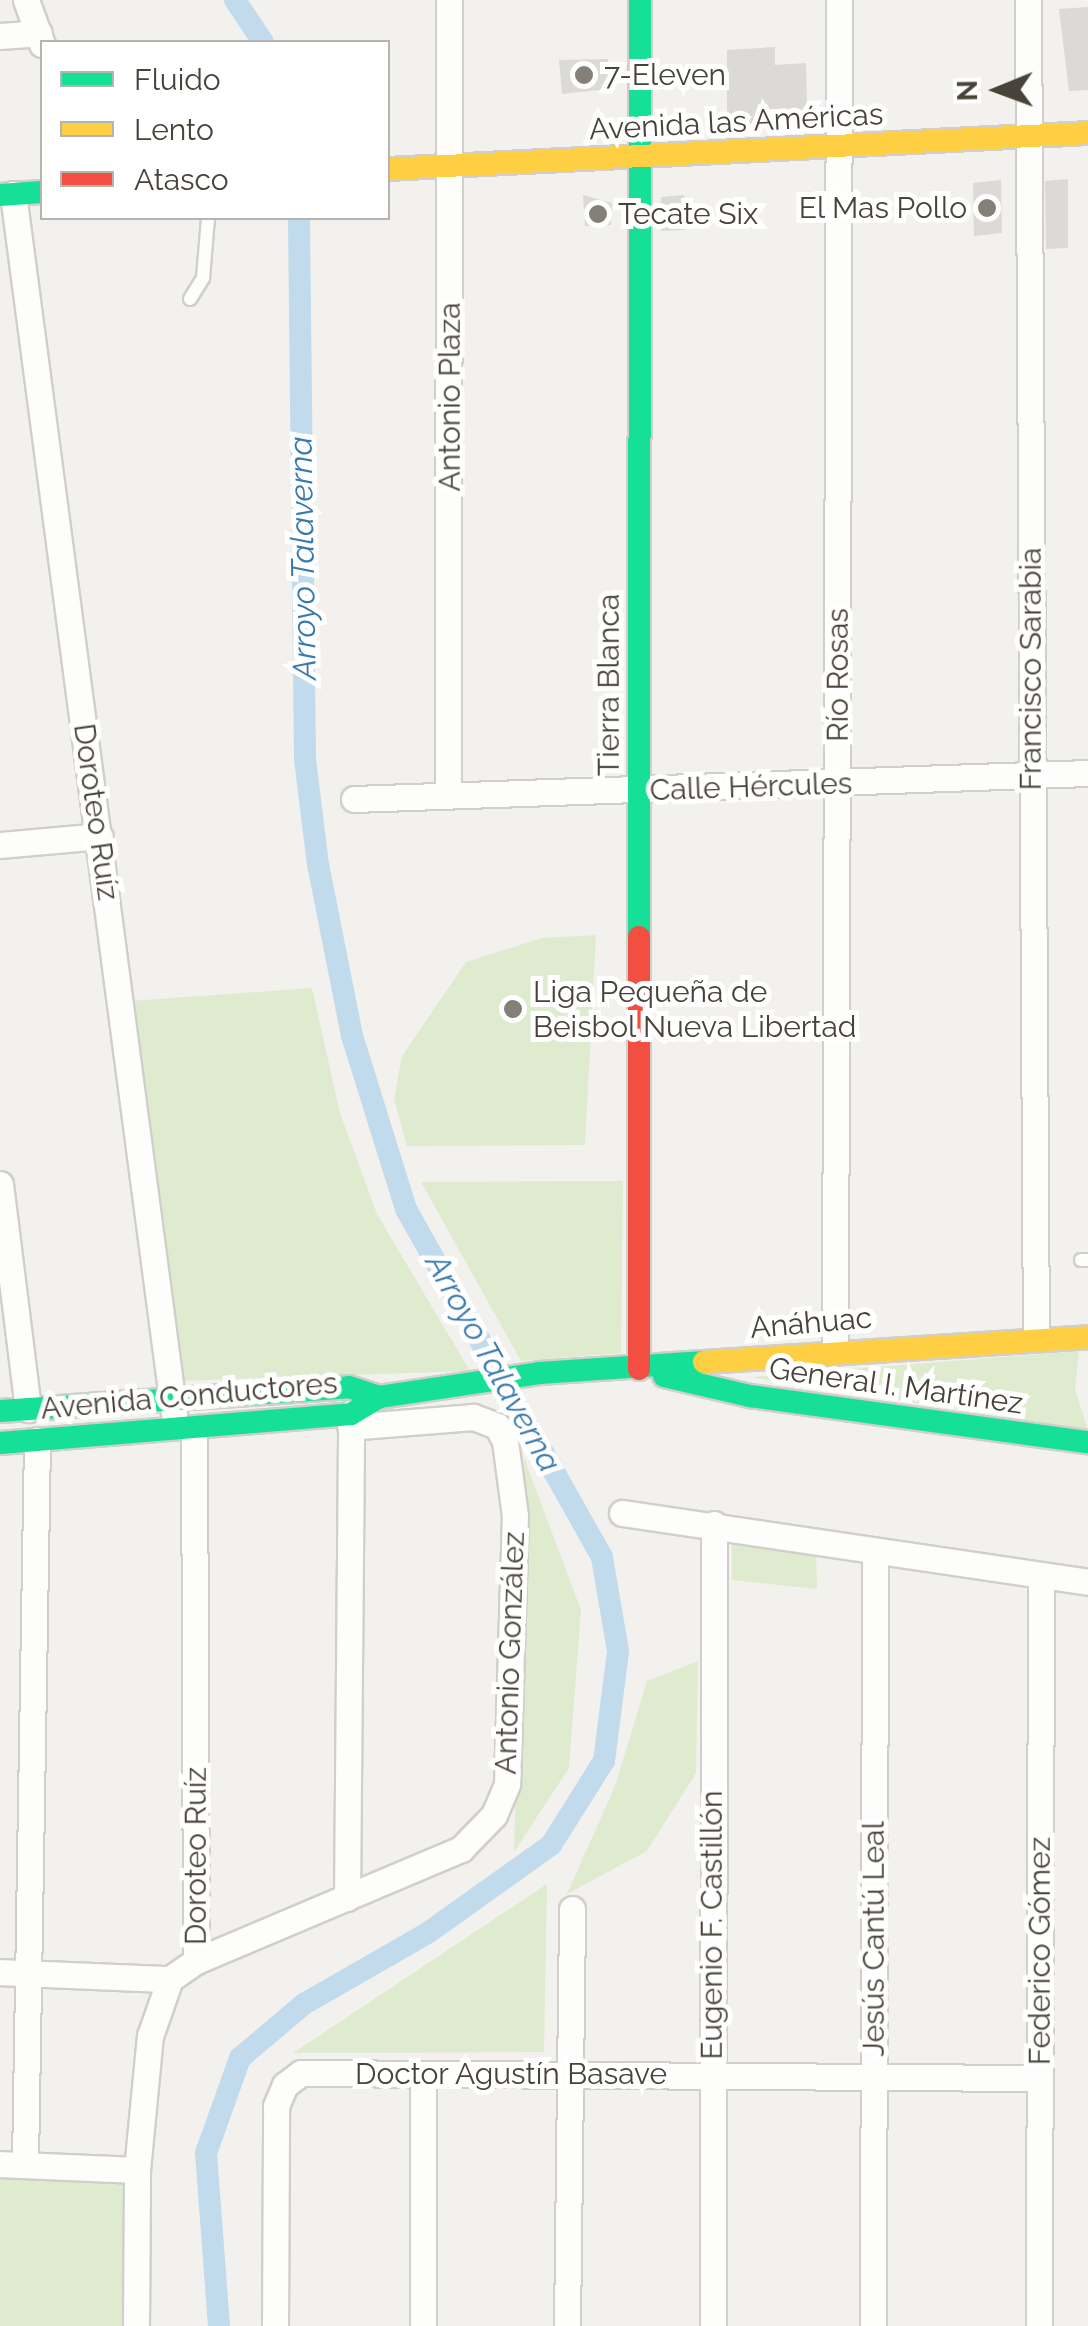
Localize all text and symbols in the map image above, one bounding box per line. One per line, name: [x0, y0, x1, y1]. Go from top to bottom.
legend: [40, 40, 390, 220]
north arrow: [948, 40, 1048, 140]
place label: 7-Eleven: [604, 57, 726, 93]
text: Fluido: [134, 62, 221, 97]
marker: 7-Eleven: [573, 64, 595, 86]
text: N: [951, 80, 984, 102]
street label: Avenida las Américas: [587, 96, 885, 148]
text: Lento: [134, 112, 214, 147]
text: Atasco: [134, 162, 229, 197]
place label: El Mas Pollo: [798, 190, 967, 226]
place label: Tecate Six: [618, 196, 758, 232]
marker: El Mas Pollo: [976, 197, 998, 219]
marker: Tecate Six: [587, 203, 609, 225]
street label: Antonio Plaza: [432, 302, 468, 492]
water label: Arroyo Talaverna: [282, 435, 324, 681]
street label: Francisco Sarabia: [1013, 548, 1049, 790]
street label: Tierra Blanca: [591, 594, 627, 776]
street label: Río Rosas: [820, 608, 856, 742]
street label: Doroteo Ruíz: [66, 721, 126, 903]
street label: Calle Hércules: [649, 765, 853, 809]
place label: Liga Pequeña de Beisbol Nueva Libertad: [533, 974, 857, 1044]
marker: Liga Pequeña de Beisbol Nueva Libertad: [502, 998, 524, 1020]
water label: Arroyo Talaverna: [417, 1247, 569, 1479]
street label: Anáhuac: [749, 1300, 873, 1346]
street label: General I. Martínez: [766, 1350, 1026, 1422]
street label: Avenida Conductores: [39, 1365, 339, 1427]
street label: Antonio González: [488, 1531, 532, 1775]
street label: Doroteo Ruíz: [178, 1767, 214, 1945]
street label: Eugenio F. Castillón: [694, 1790, 730, 2060]
street label: Jesús Cantú Leal: [856, 1821, 892, 2057]
street label: Federico Gómez: [1022, 1837, 1058, 2065]
street label: Doctor Agustín Basave: [354, 2056, 668, 2092]

